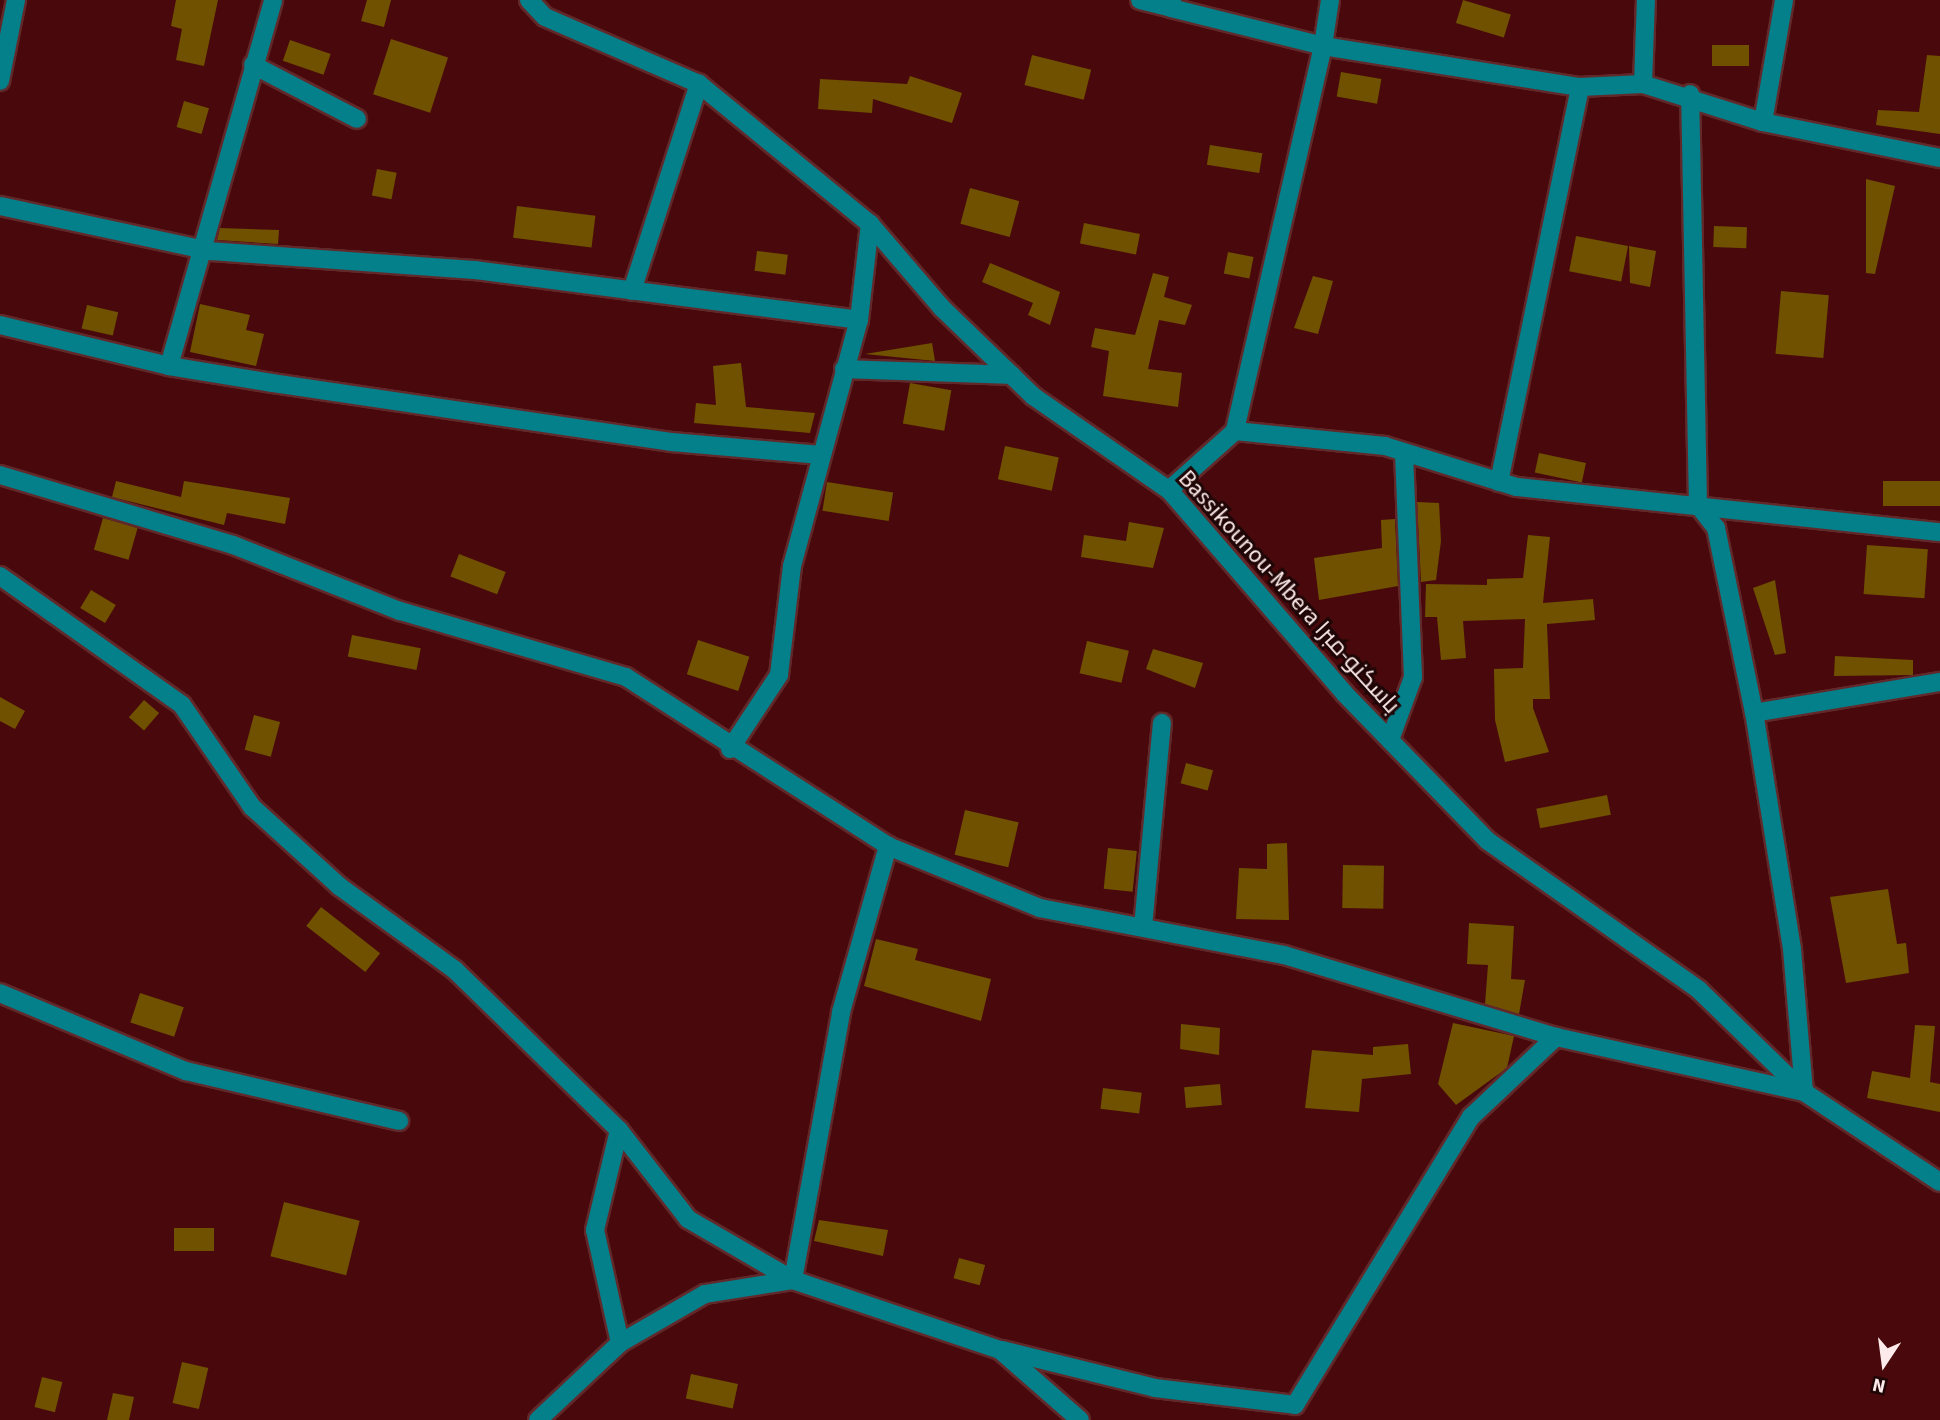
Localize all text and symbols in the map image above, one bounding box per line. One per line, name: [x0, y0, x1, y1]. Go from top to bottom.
street label: Bassikounou-Mbera باسكنو-مبرا: [1172, 464, 1406, 720]
north arrow: [1849, 1329, 1919, 1399]
text: N: [1870, 1370, 1888, 1400]

